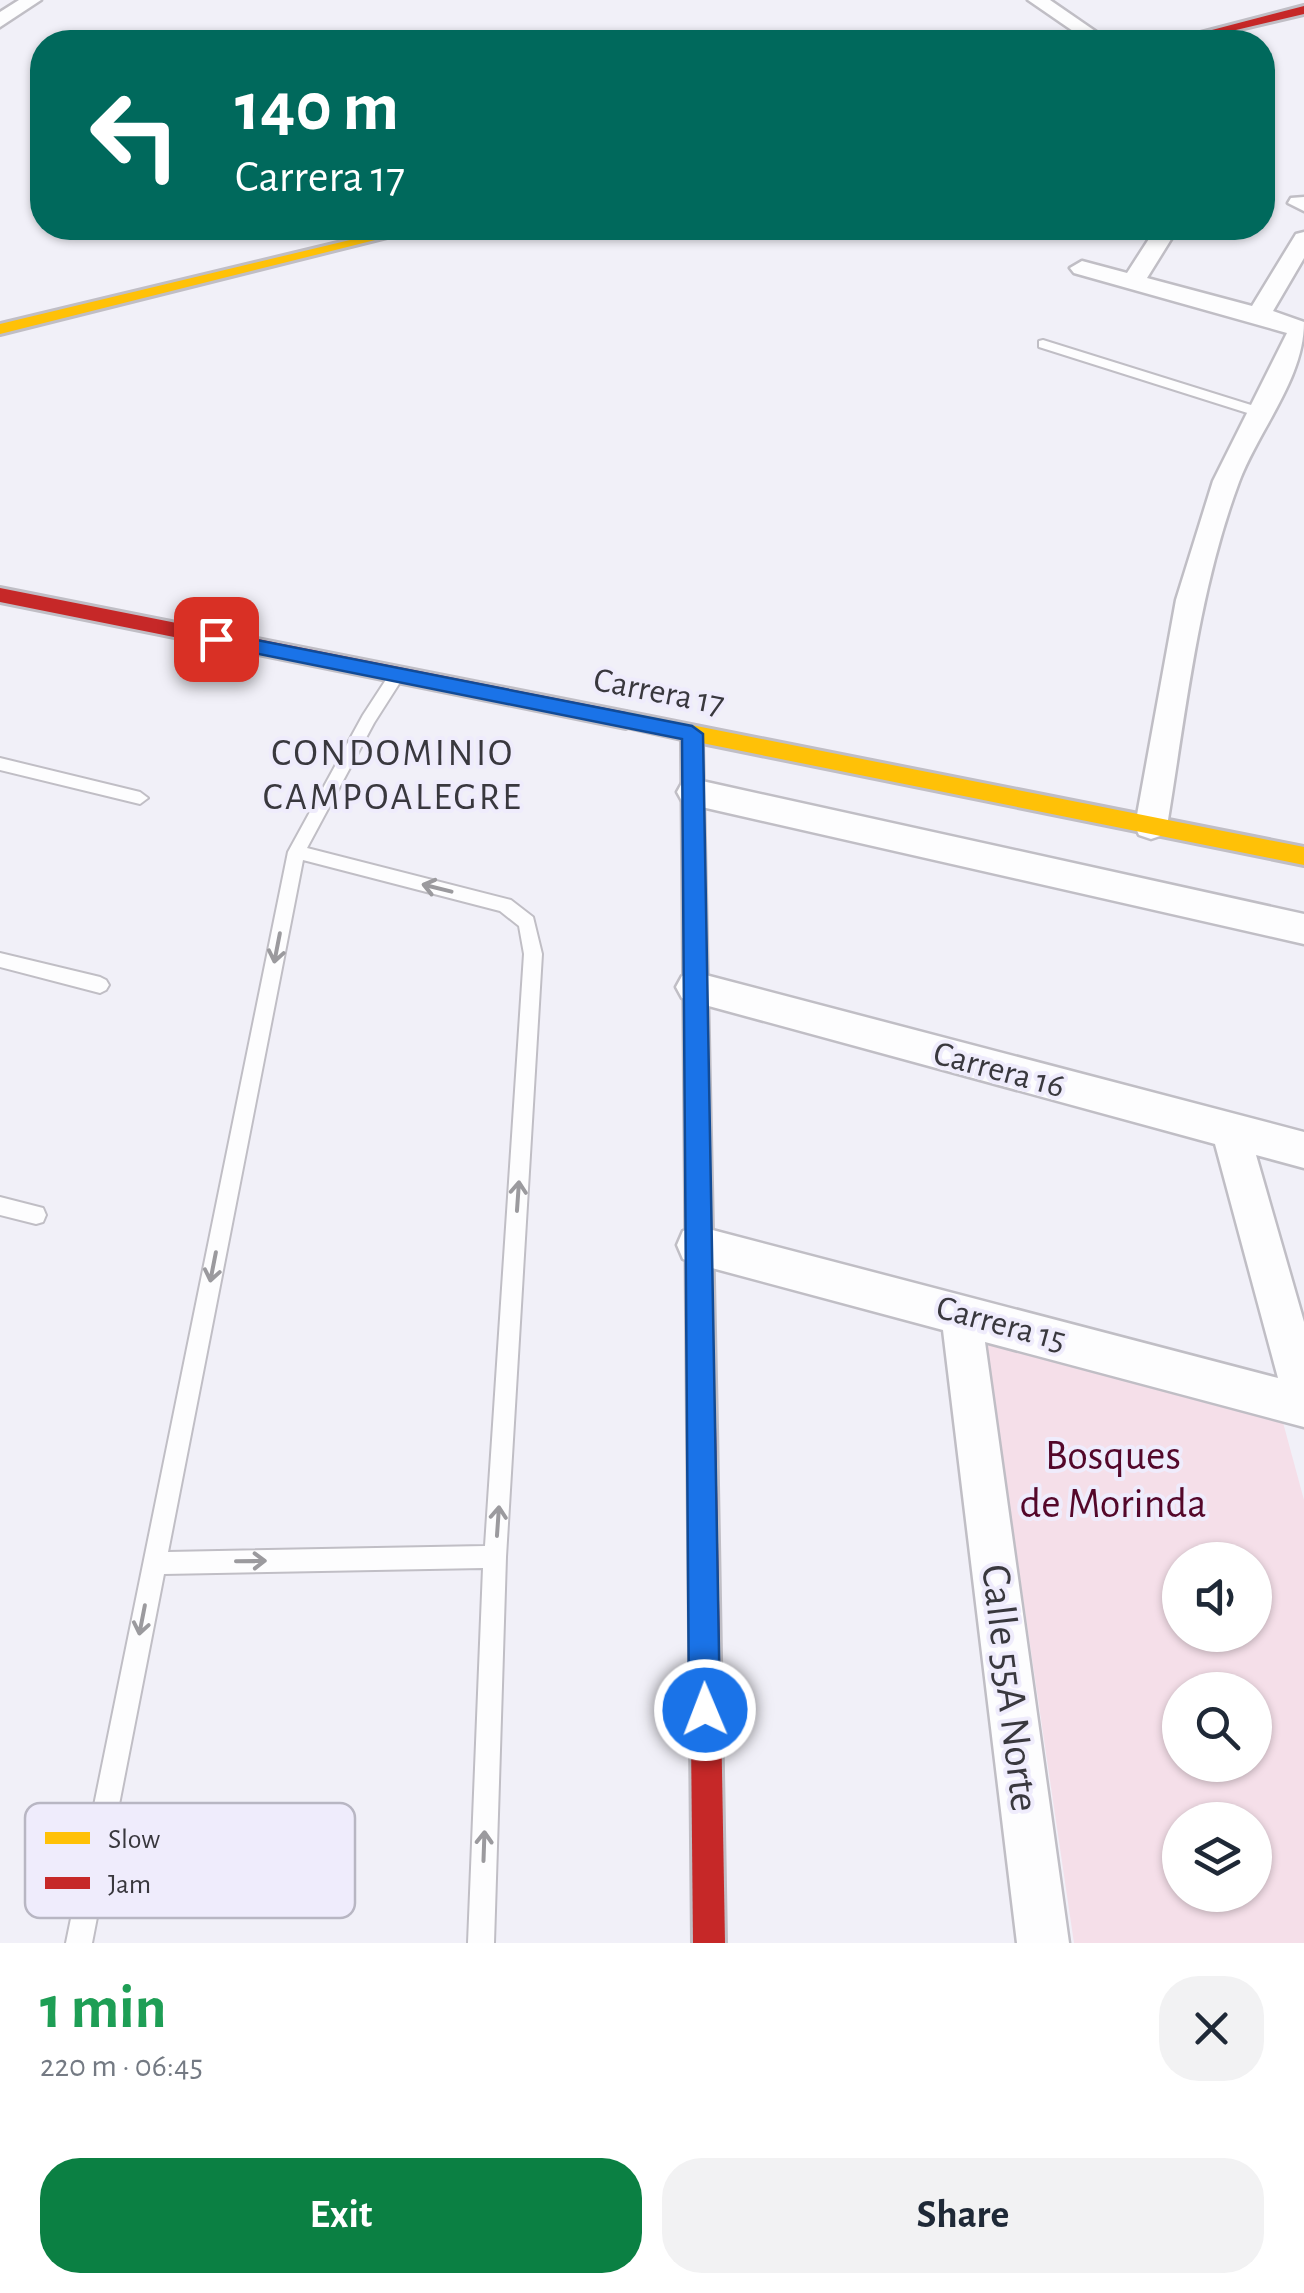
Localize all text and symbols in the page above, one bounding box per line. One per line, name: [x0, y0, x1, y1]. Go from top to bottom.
icon: left: [70, 70, 200, 200]
text: 140 m: [235, 73, 399, 143]
text: Carrera 17: [235, 155, 405, 200]
pin: [174, 597, 259, 682]
icon: arrive: [189, 612, 244, 667]
street label: Carrera 17: [591, 662, 727, 722]
district label: CONDOMINIO CAMPOALEGRE: [263, 735, 523, 817]
one-way arrow: [422, 878, 454, 896]
one-way arrow: [266, 931, 285, 963]
street label: Carrera 16: [930, 1036, 1068, 1104]
one-way arrow: [509, 1181, 528, 1213]
one-way arrow: [202, 1250, 221, 1282]
street label: Carrera 15: [933, 1290, 1069, 1358]
park label: Bosques de Morinda: [1019, 1435, 1207, 1525]
one-way arrow: [489, 1505, 508, 1537]
map controls: [1162, 1542, 1272, 1912]
button: sound: [1162, 1542, 1272, 1652]
one-way arrow: [234, 1552, 266, 1571]
street label: Calle 55A Norte: [974, 1562, 1046, 1814]
one-way arrow: [132, 1603, 151, 1635]
position arrow: [653, 1658, 757, 1762]
button: search: [1162, 1672, 1272, 1782]
button: layers: [1162, 1802, 1272, 1912]
legend: [25, 1803, 355, 1918]
text: Slow: [108, 1826, 160, 1854]
one-way arrow: [475, 1830, 494, 1862]
text: Jam: [108, 1871, 151, 1899]
button: close: [1159, 1976, 1264, 2081]
text: 1 min: [40, 1979, 166, 2039]
text: 220 m · 06:45: [40, 2050, 203, 2082]
button: Exit: [40, 2158, 642, 2273]
button: Share: [662, 2158, 1264, 2273]

